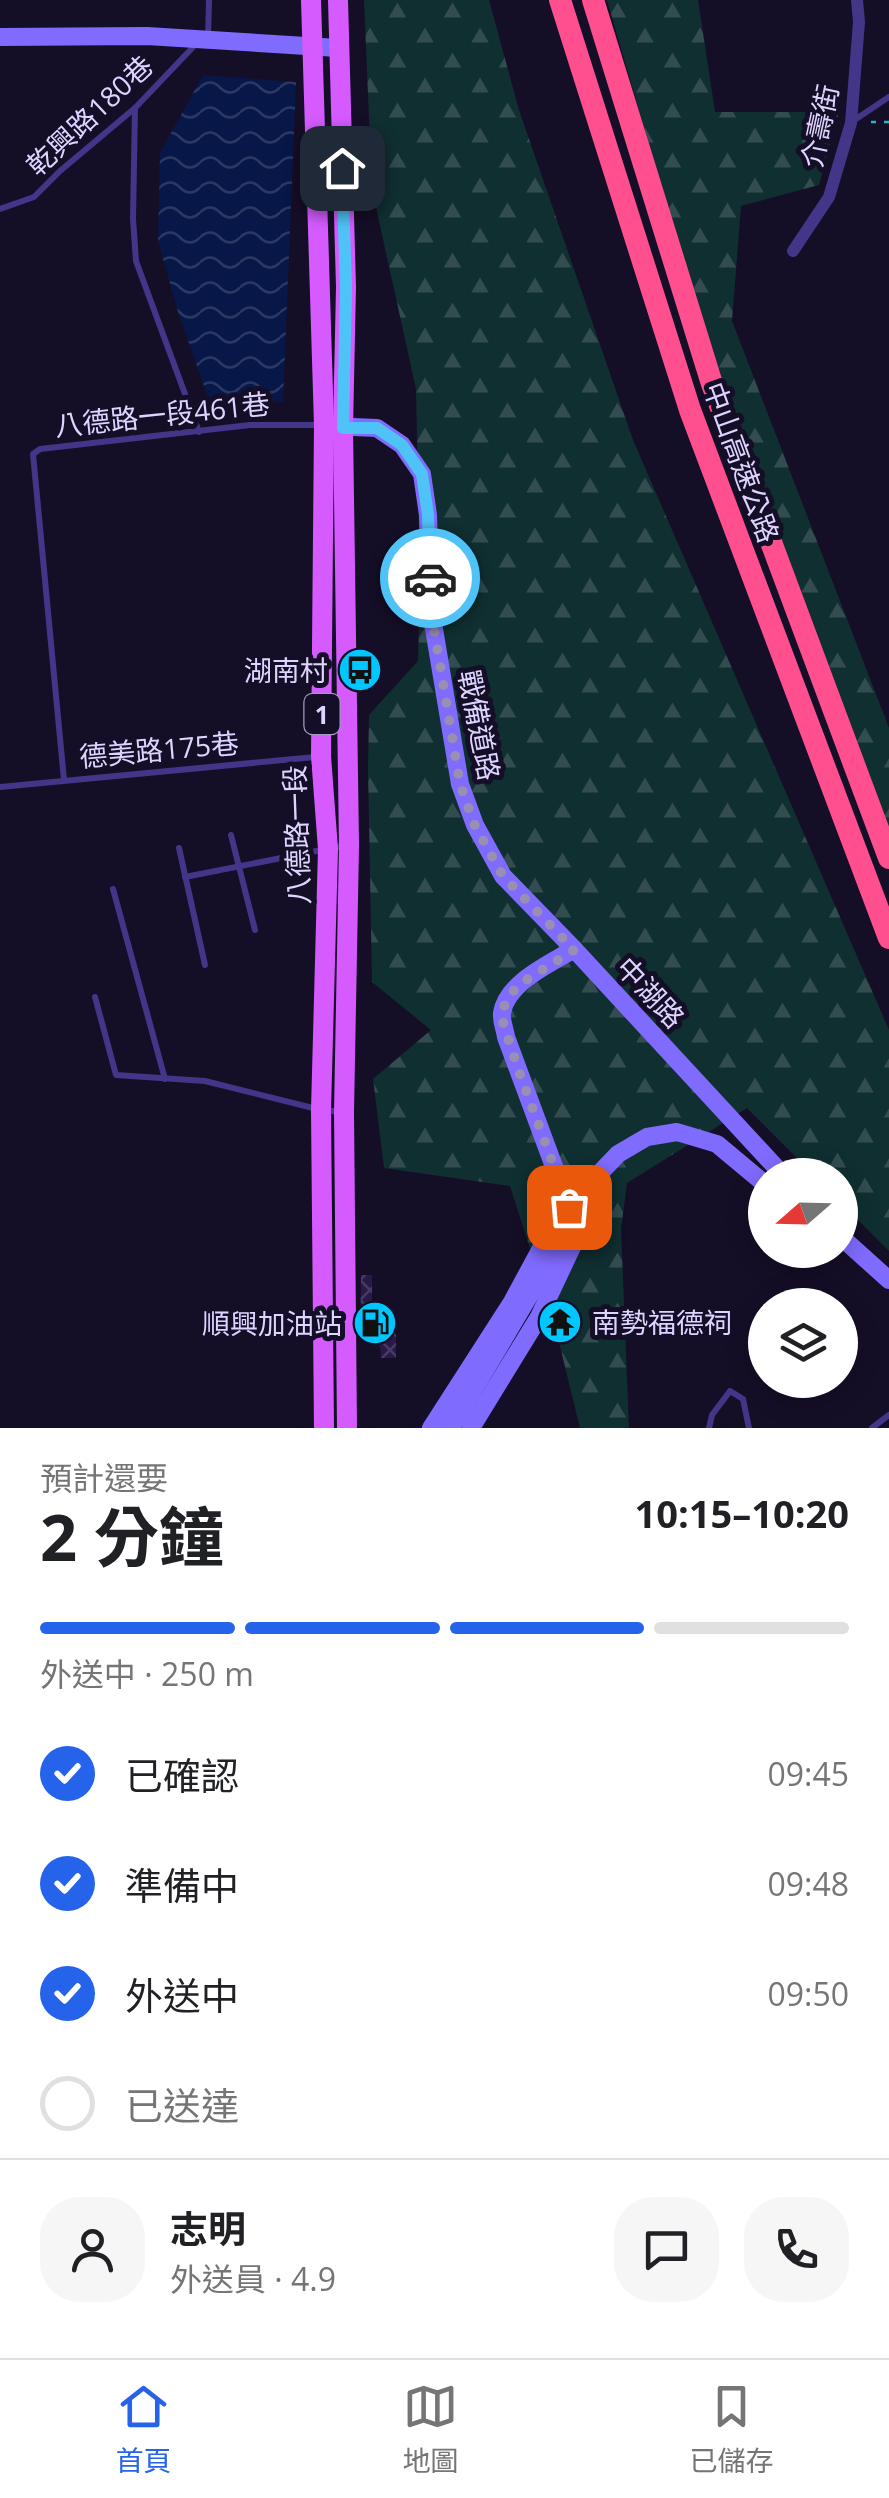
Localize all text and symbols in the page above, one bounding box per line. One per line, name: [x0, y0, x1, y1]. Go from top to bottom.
street label: 乾興路180巷: [18, 47, 160, 183]
street label: 介壽街: [792, 81, 846, 171]
pin: [300, 126, 385, 211]
icon: home: [315, 141, 370, 196]
street label: 中山高速公路: [695, 377, 789, 547]
street label: 八德路一段461巷: [53, 384, 271, 444]
courier: [380, 528, 480, 628]
icon: car: [403, 551, 458, 606]
bus stop icon: 湖南村: [337, 647, 383, 693]
place label: 湖南村: [244, 651, 328, 689]
street label: 戰備道路: [451, 666, 509, 784]
road number: 1: [304, 694, 340, 734]
street label: 德美路175巷: [78, 723, 240, 775]
street label: 八德路一段: [275, 764, 317, 906]
street label: 中湖路: [608, 948, 694, 1036]
north arrow: [748, 1158, 858, 1268]
map controls: [748, 1158, 858, 1398]
pin: [527, 1165, 612, 1250]
icon: bag: [542, 1180, 597, 1235]
button: layers: [748, 1288, 858, 1398]
temple icon: 南勢福德祠: [537, 1299, 583, 1345]
fuel station icon: 順興加油站: [352, 1300, 398, 1346]
place label: 南勢福德祠: [592, 1303, 732, 1341]
place label: 順興加油站: [202, 1304, 342, 1342]
text: 預計還要: [40, 1456, 168, 1499]
text: 10:15–10:20: [635, 1487, 849, 1539]
text: 2 分鐘: [40, 1492, 224, 1580]
text: 外送中 · 250 m: [40, 1652, 254, 1695]
icon: check: [40, 1746, 95, 1801]
text: 已確認: [125, 1749, 239, 1801]
text: 09:45: [767, 1752, 849, 1795]
icon: check: [40, 1856, 95, 1911]
text: 準備中: [125, 1859, 239, 1911]
text: 09:48: [767, 1862, 849, 1905]
icon: check: [40, 1966, 95, 2021]
text: 外送中: [125, 1969, 239, 2021]
text: 09:50: [767, 1972, 849, 2015]
text: 已送達: [125, 2079, 239, 2131]
button: person: [40, 2197, 145, 2302]
button: chat: [614, 2197, 719, 2302]
button: phone: [744, 2197, 849, 2302]
text: 志明: [170, 2202, 246, 2254]
text: 外送員 · 4.9: [170, 2257, 336, 2300]
tab: 首頁: [115, 2379, 172, 2479]
tab: 地圖: [402, 2379, 459, 2479]
tab: 已儲存: [689, 2379, 774, 2479]

